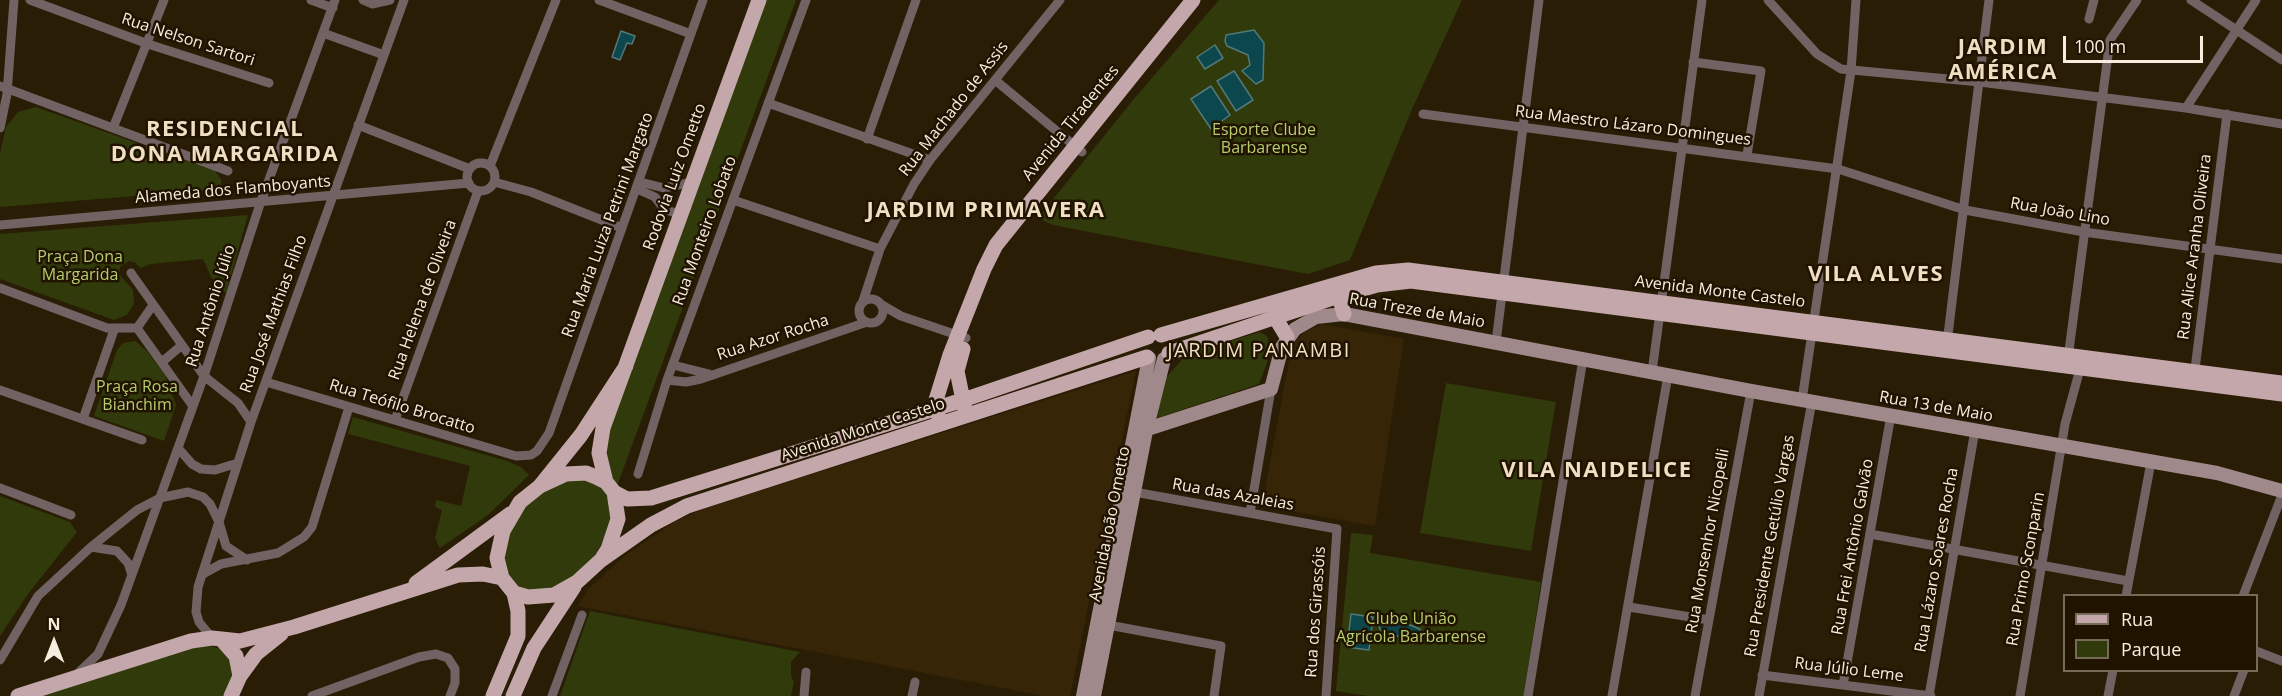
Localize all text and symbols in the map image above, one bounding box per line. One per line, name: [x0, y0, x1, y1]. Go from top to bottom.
street label: Rua Nelson Sartori: [119, 9, 257, 71]
scale bar: [2066, 24, 2206, 62]
text: 100 m: [2074, 34, 2126, 58]
district label: JARDIM AMÉRICA: [1948, 35, 2058, 86]
street label: Rua Machado de Assis: [895, 38, 1013, 180]
street label: Avenida Tiradentes: [1019, 61, 1123, 185]
street label: Rodovia Luiz Ometto: [639, 101, 711, 253]
street label: Rua Maestro Lázaro Domingues: [1514, 102, 1752, 150]
street label: Rua Maria Luiza Petrini Margato: [558, 110, 658, 340]
district label: RESIDENCIAL DONA MARGARIDA: [111, 117, 339, 168]
park label: Esporte Clube Barbarense: [1212, 120, 1316, 158]
street label: Rua Alice Aranha Oliveira: [2174, 153, 2216, 341]
street label: Rua Monteiro Lobato: [669, 154, 741, 308]
street label: Alameda dos Flamboyants: [134, 172, 332, 208]
street label: Rua João Lino: [2009, 194, 2111, 230]
district label: JARDIM PRIMAVERA: [867, 198, 1105, 224]
street label: Rua Helena de Oliveira: [385, 217, 461, 383]
street label: Rua José Mathias Filho: [236, 232, 312, 396]
street label: Rua Antônio Júlio: [182, 242, 240, 370]
park label: Praça Dona Margarida: [37, 247, 123, 285]
district label: VILA ALVES: [1808, 262, 1944, 288]
street label: Avenida Monte Castelo: [1634, 272, 1806, 312]
street label: Rua Treze de Maio: [1348, 290, 1486, 332]
street label: Rua Azor Rocha: [715, 311, 831, 365]
district label: JARDIM PANAMBI: [1167, 339, 1351, 363]
street label: Rua Teófilo Brocatto: [327, 376, 477, 438]
park label: Praça Rosa Bianchim: [96, 377, 178, 415]
street label: Rua 13 de Maio: [1878, 388, 1994, 426]
street label: Avenida Monte Castelo: [779, 394, 947, 466]
street label: Rua Presidente Getúlio Vargas: [1741, 433, 1799, 659]
street label: Avenida João Ometto: [1086, 445, 1134, 603]
street label: Rua Monsenhor Nicopelli: [1682, 447, 1734, 635]
street label: Rua Frei Antônio Galvão: [1828, 457, 1878, 637]
district label: VILA NAIDELICE: [1502, 458, 1692, 484]
street label: Rua Lázaro Soares Rocha: [1911, 466, 1963, 654]
street label: Rua das Azaleias: [1171, 475, 1295, 515]
street label: Rua Primo Sconparin: [2003, 490, 2049, 648]
street label: Rua dos Girassóis: [1302, 546, 1330, 678]
legend: [2063, 594, 2258, 672]
text: Rua: [2121, 607, 2153, 631]
park label: Clube União Agrícola Barbarense: [1336, 609, 1486, 647]
north arrow: [24, 612, 84, 672]
text: N: [47, 613, 61, 635]
text: Parque: [2121, 637, 2181, 661]
street label: Rua Júlio Leme: [1793, 654, 1905, 686]

